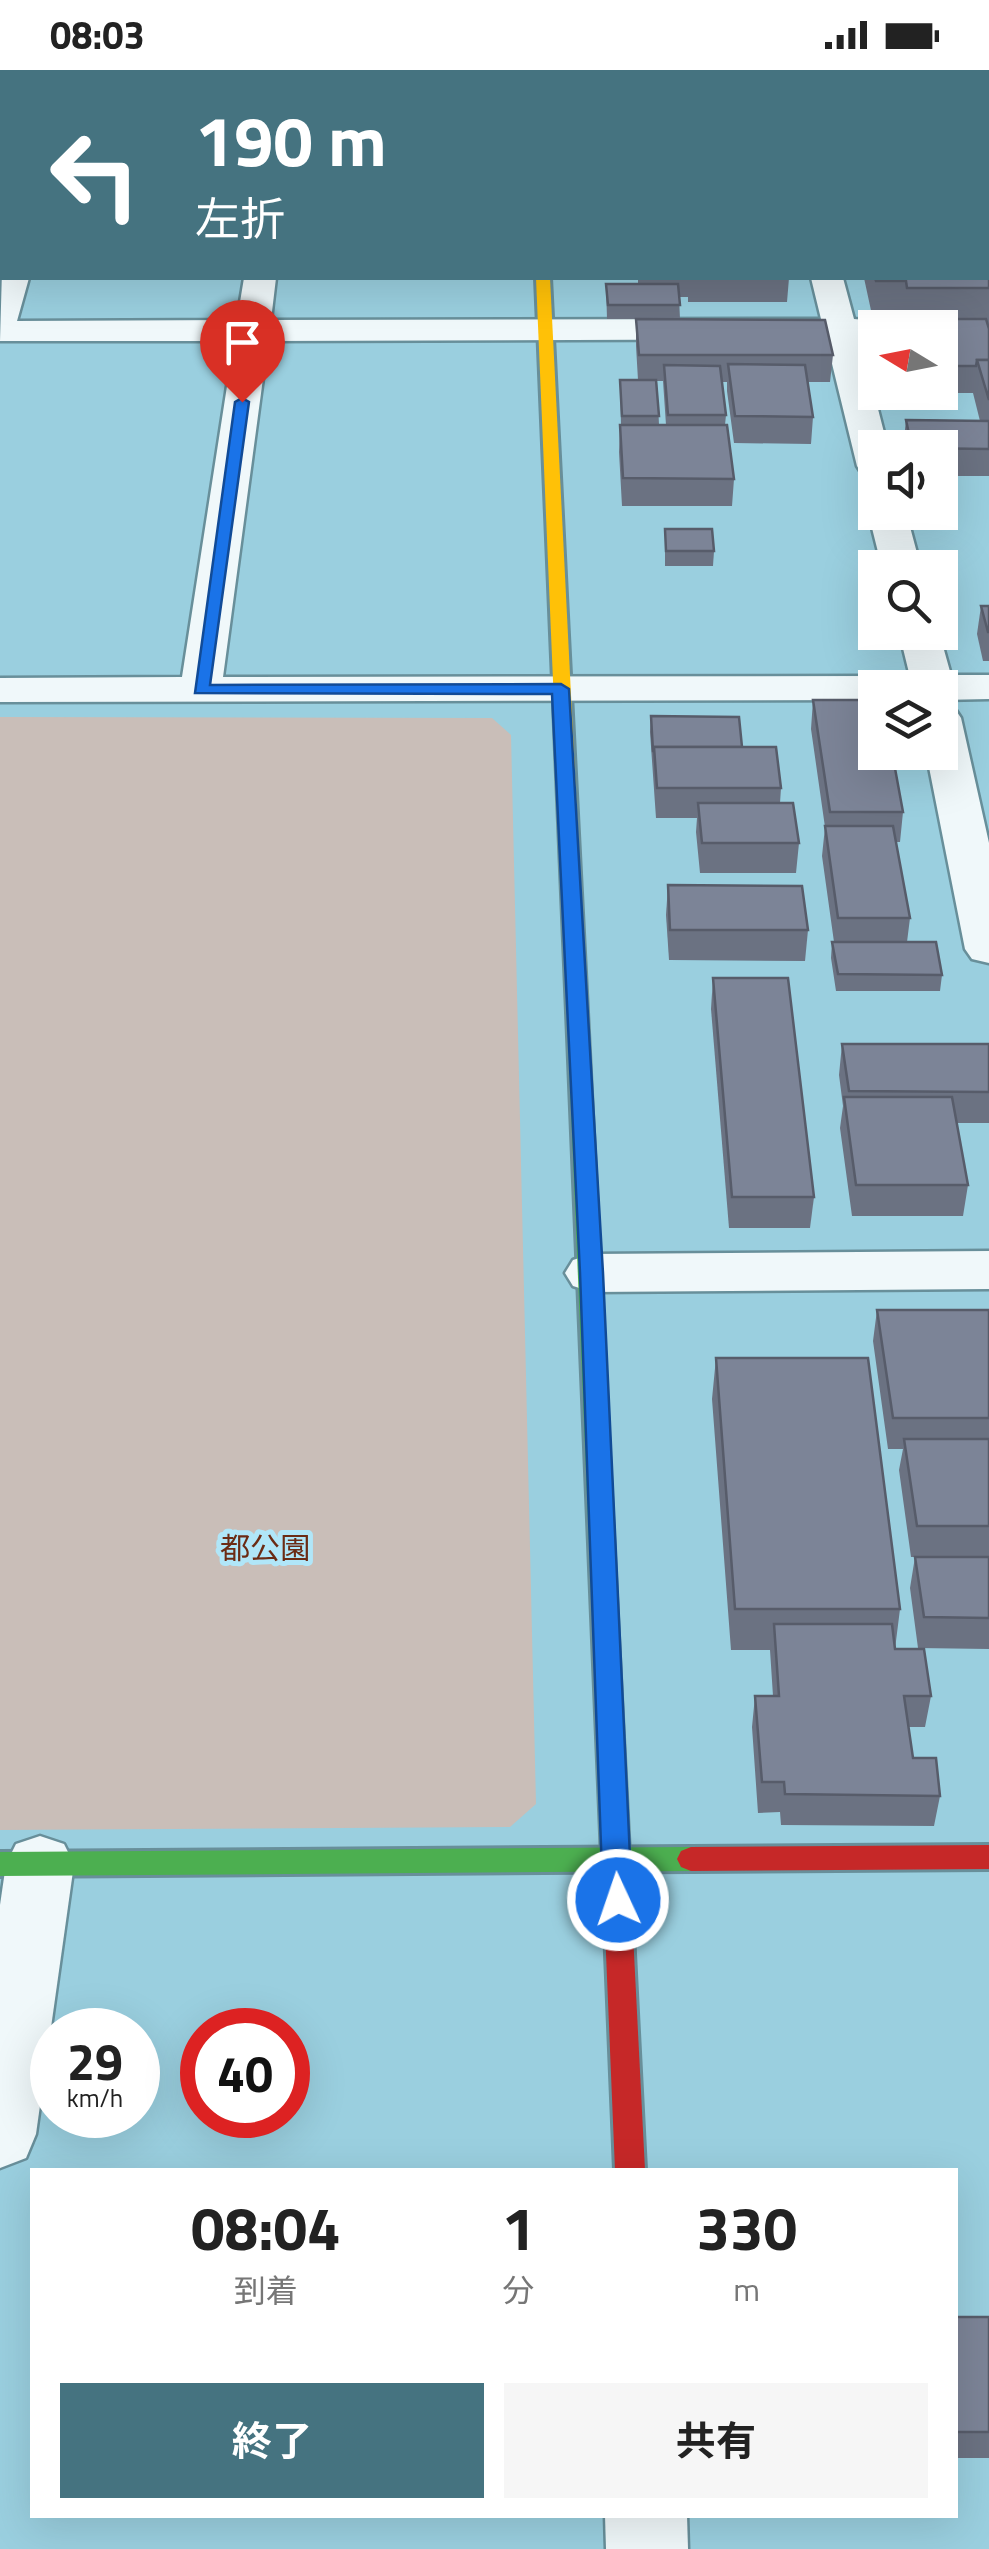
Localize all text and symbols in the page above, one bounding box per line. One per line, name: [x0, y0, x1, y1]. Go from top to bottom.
text: 08:03: [50, 6, 145, 64]
text: 190 m: [195, 87, 387, 193]
icon: left: [30, 110, 160, 240]
text: 左折: [195, 184, 285, 252]
pin: [200, 300, 285, 403]
north arrow: [858, 310, 958, 410]
map controls: [858, 310, 958, 770]
icon: arrive: [215, 315, 270, 370]
button: sound: [858, 430, 958, 530]
button: search: [858, 550, 958, 650]
button: layers: [858, 670, 958, 770]
park label: 都公園: [220, 1525, 310, 1571]
position arrow: [566, 1848, 670, 1952]
speed limit sign: 40: [180, 2008, 310, 2138]
text: 29: [67, 2023, 123, 2099]
text: km/h: [67, 2079, 123, 2117]
text: 08:04: [191, 2182, 341, 2273]
text: 1: [502, 2182, 535, 2273]
text: 330: [696, 2182, 797, 2273]
text: m: [733, 2265, 760, 2313]
text: 到着: [234, 2266, 298, 2314]
text: 分: [502, 2266, 534, 2314]
button: 終了: [60, 2383, 484, 2498]
button: 共有: [504, 2383, 928, 2498]

